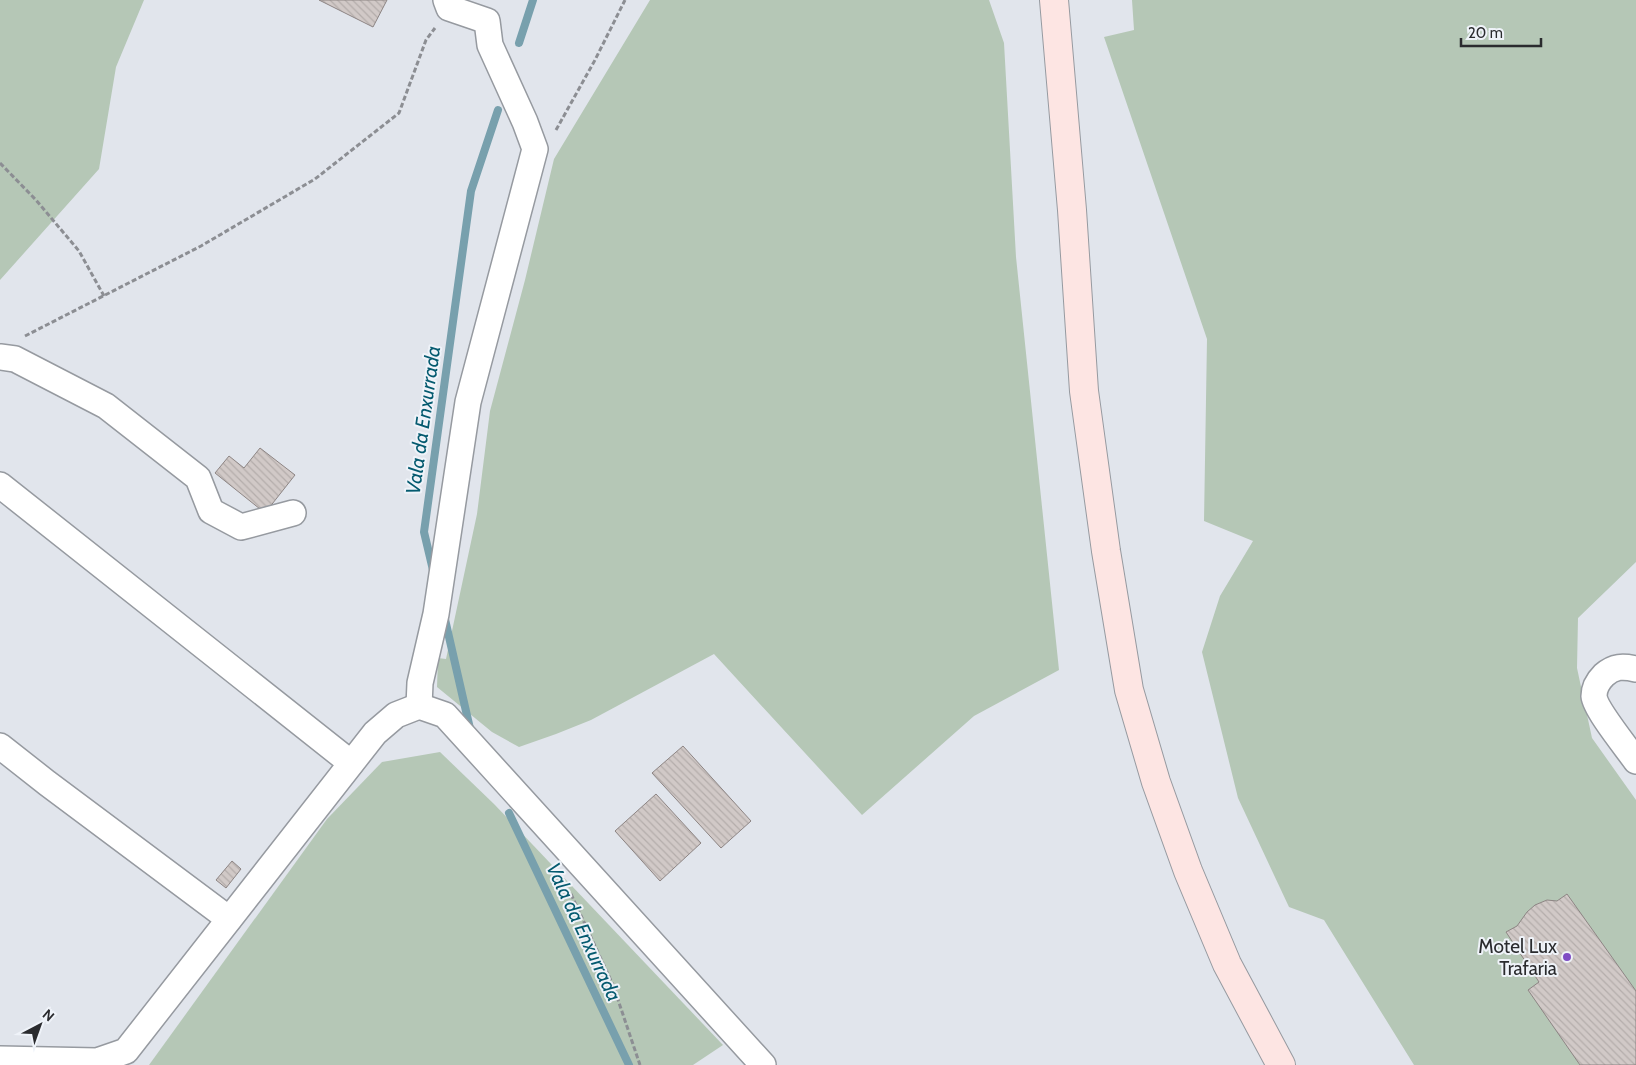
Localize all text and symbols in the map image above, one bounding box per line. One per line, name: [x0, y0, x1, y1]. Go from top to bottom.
scale bar: [1461, 15, 1541, 47]
text: 20 m: [1468, 24, 1503, 42]
water label: Vala da Enxurrada: [401, 344, 445, 496]
water label: Vala da Enxurrada: [541, 859, 627, 1005]
place label: Motel Lux Trafaria: [1478, 935, 1557, 980]
marker: Motel Lux Trafaria: [1561, 951, 1573, 963]
north arrow: [15, 1000, 65, 1050]
text: N: [39, 1005, 58, 1025]

